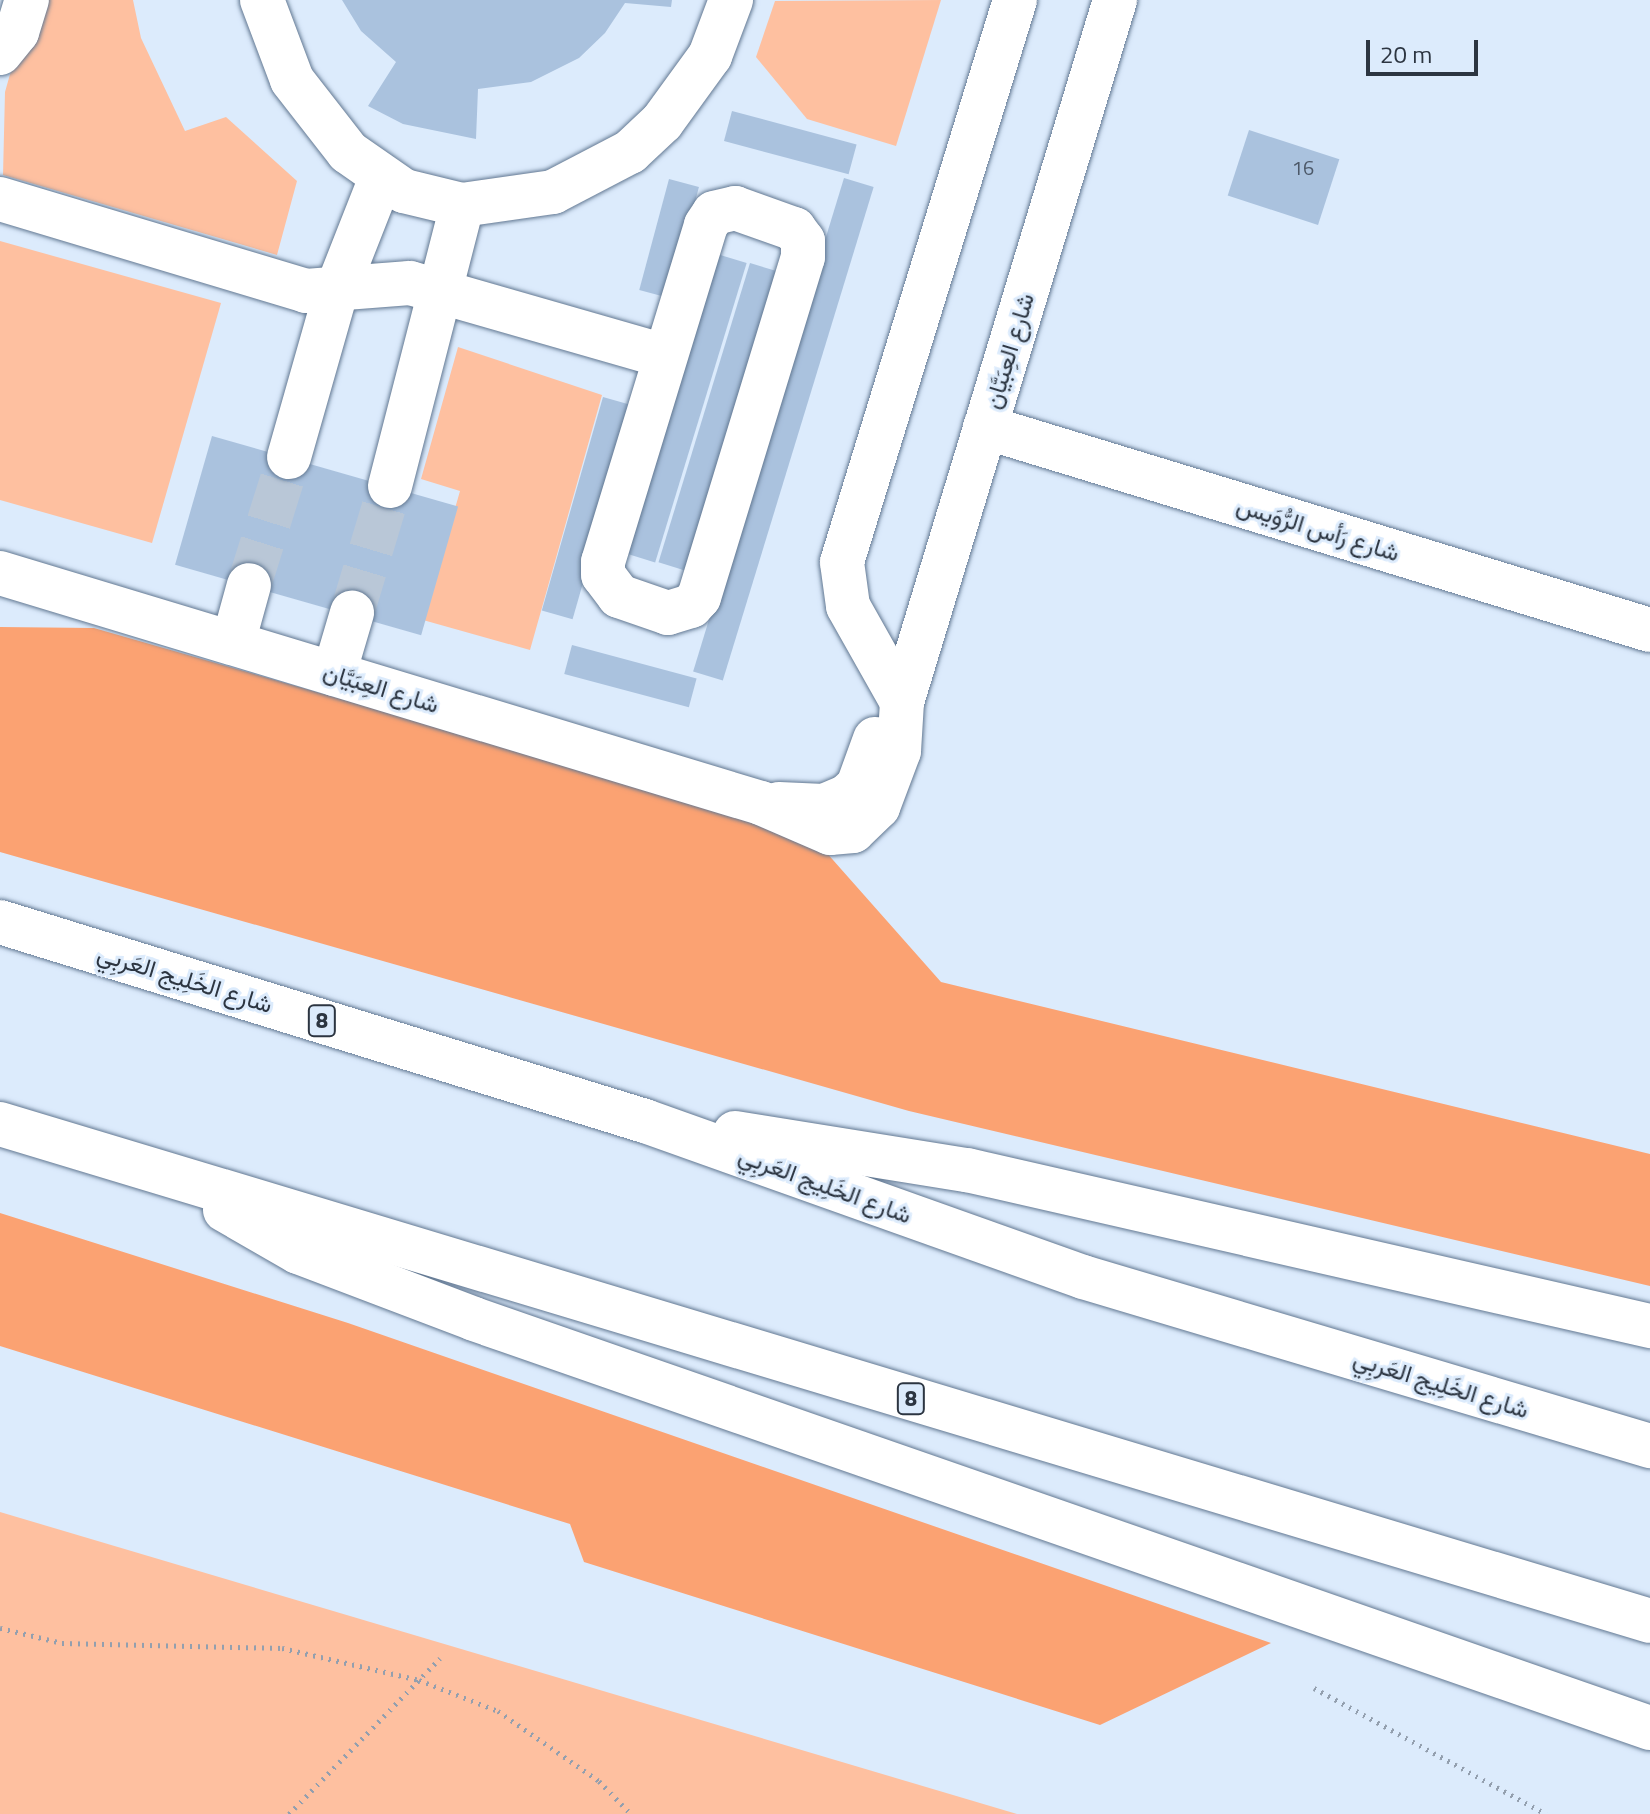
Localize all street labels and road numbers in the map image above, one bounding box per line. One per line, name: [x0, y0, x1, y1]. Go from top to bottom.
street label: شارع العِبَيَّان: [978, 290, 1040, 412]
street label: شارع رَأس الرُّوَيس: [1233, 491, 1403, 567]
street label: شارع العِبَيَّان: [320, 657, 442, 719]
street label: شارع الخَلِيج العَربِي: [94, 939, 276, 1019]
road number: 8: [306, 1003, 338, 1039]
street label: شارع الخَلِيج العَربِي: [735, 1140, 915, 1230]
street label: شارع الخَلِيج العَربِي: [1350, 1344, 1532, 1424]
road number: 8: [895, 1381, 927, 1417]

